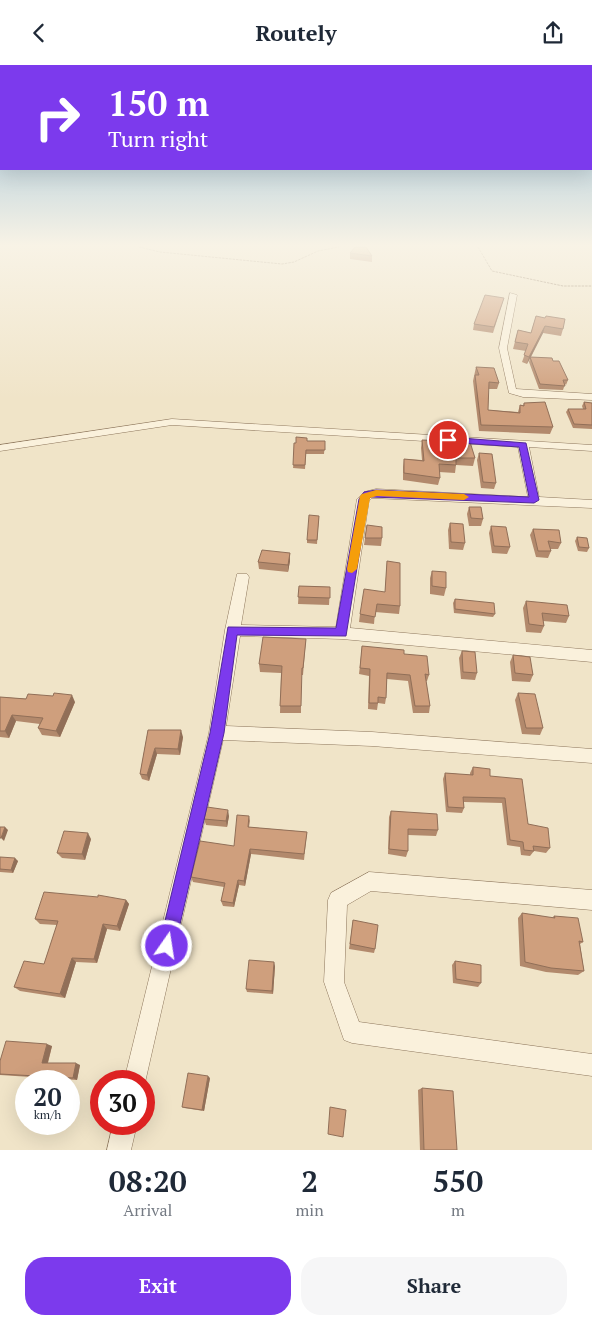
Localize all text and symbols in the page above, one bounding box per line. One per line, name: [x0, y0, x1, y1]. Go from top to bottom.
text: Routely: [255, 18, 337, 47]
icon: back: [25, 19, 53, 47]
icon: share: [539, 19, 567, 47]
text: 150 m: [108, 80, 209, 126]
icon: right: [25, 85, 90, 150]
text: Turn right: [108, 124, 208, 153]
pin: [427, 419, 469, 461]
icon: arrive: [434, 426, 462, 454]
position arrow: [140, 919, 192, 971]
speed limit sign: 30: [90, 1070, 155, 1135]
text: 20: [33, 1080, 62, 1113]
text: km/h: [34, 1107, 61, 1122]
text: 08:20: [109, 1161, 187, 1201]
text: 2: [301, 1161, 318, 1201]
text: 550: [432, 1161, 483, 1201]
text: Arrival: [123, 1199, 172, 1221]
text: min: [296, 1199, 324, 1221]
text: m: [451, 1199, 465, 1221]
button: Exit: [25, 1257, 291, 1315]
button: Share: [301, 1257, 567, 1315]

